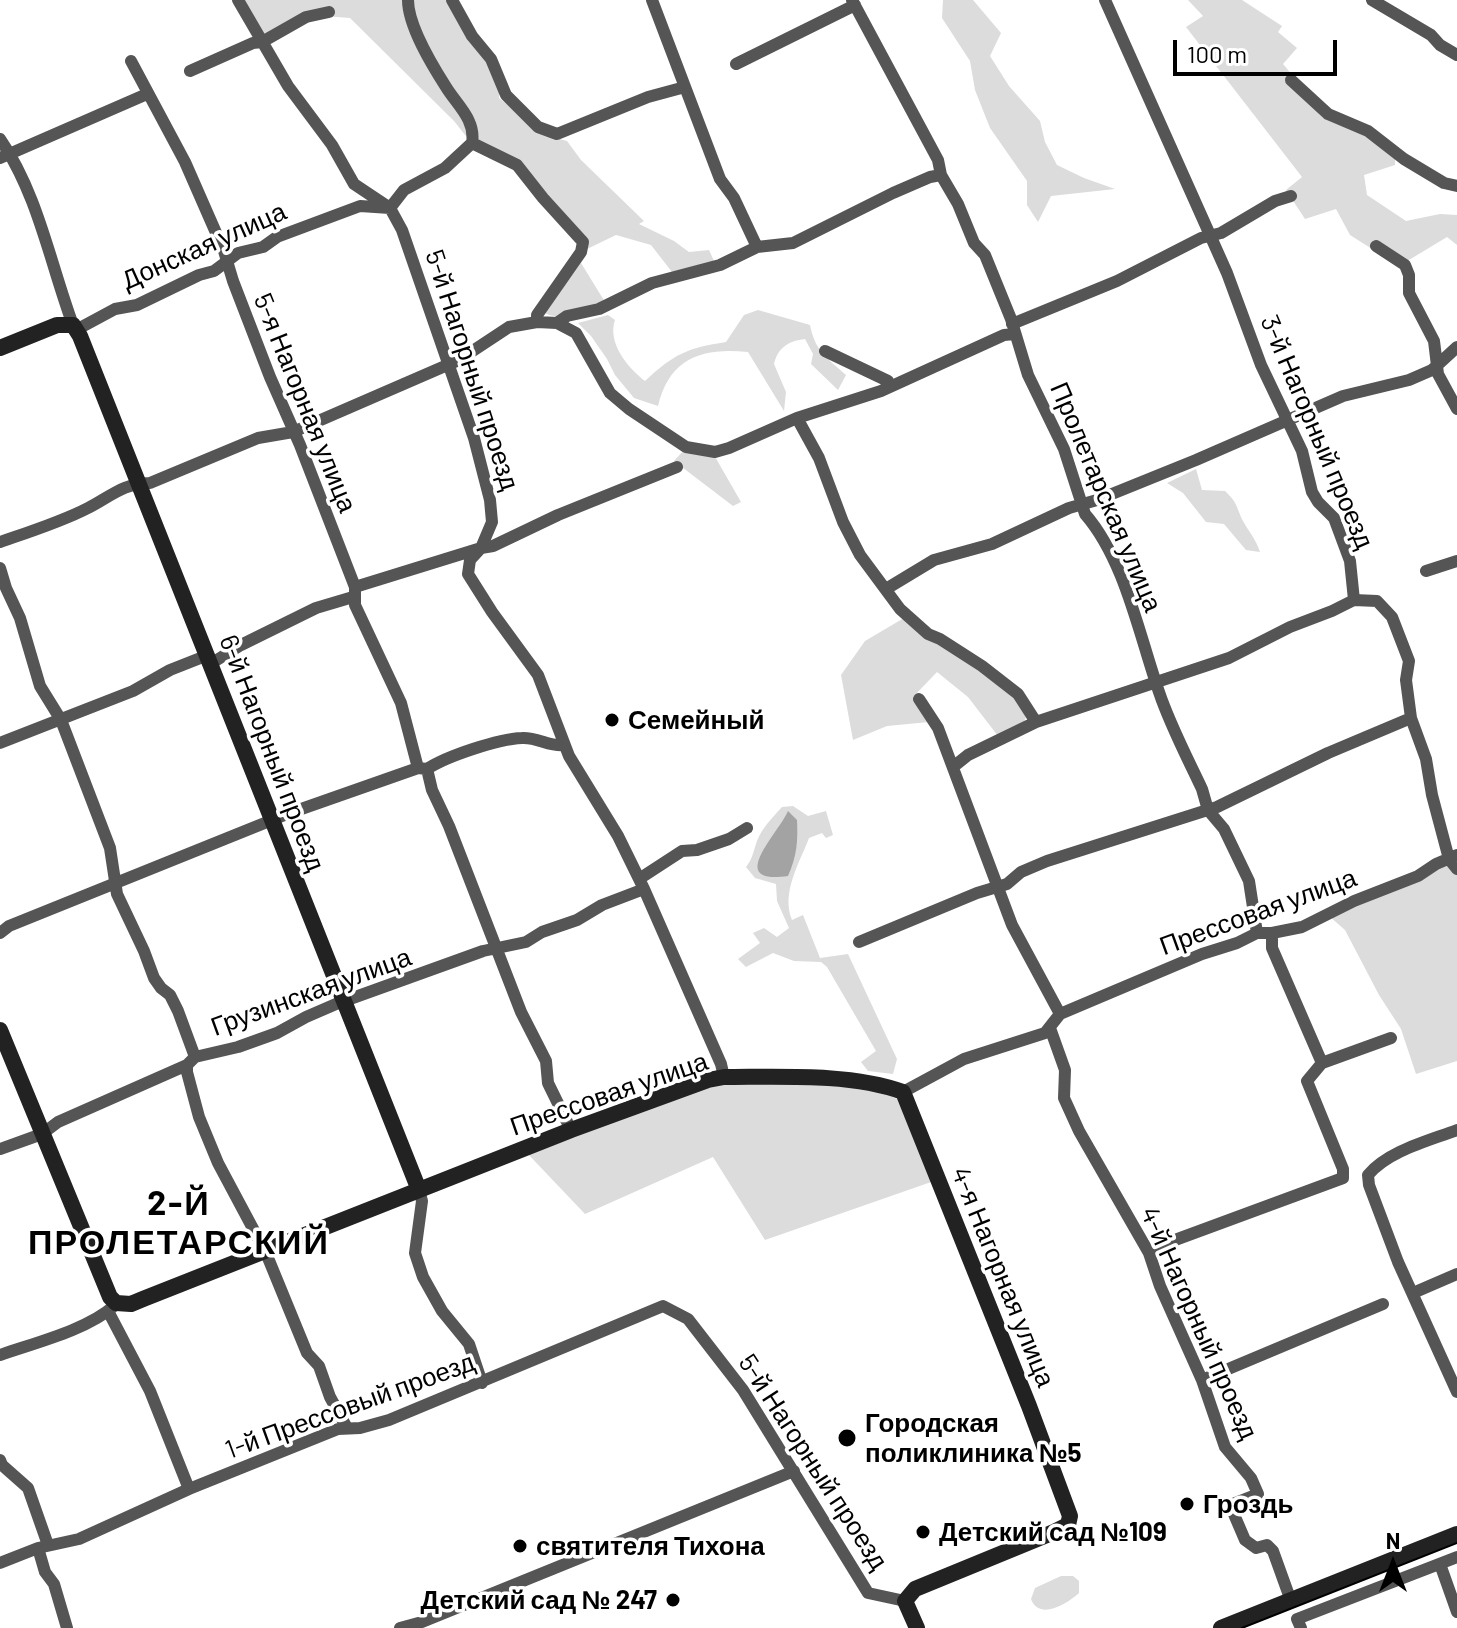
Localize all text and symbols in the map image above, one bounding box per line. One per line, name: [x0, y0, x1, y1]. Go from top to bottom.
scale bar: [1177, 24, 1341, 74]
text: 100 m: [1187, 39, 1247, 68]
street label: Донская улица: [117, 196, 291, 296]
street label: 5-й Нагорный проезд: [418, 246, 526, 494]
street label: 5-я Нагорная улица: [247, 289, 363, 517]
street label: 3-й Нагорный проезд: [1254, 311, 1380, 553]
street label: Пролетарская улица: [1043, 377, 1169, 617]
street label: 6-й Нагорный проезд: [213, 630, 331, 876]
place label: Семейный: [628, 704, 764, 736]
marker: Семейный: [603, 711, 621, 729]
street label: Прессовая улица: [1155, 862, 1361, 962]
street label: Грузинская улица: [207, 941, 415, 1043]
street label: Прессовая улица: [506, 1046, 712, 1142]
street label: 4-я Нагорная улица: [945, 1162, 1061, 1392]
district label: 2-Й ПРОЛЕТАРСКИЙ: [28, 1184, 330, 1264]
street label: 4-й Нагорный проезд: [1134, 1202, 1264, 1444]
street label: 1-й Прессовый проезд: [221, 1346, 479, 1466]
street label: 5-й Нагорный проезд: [732, 1348, 894, 1576]
place label: Городская поликлиника №5: [865, 1407, 1082, 1468]
marker: Городская поликлиника №5: [836, 1427, 858, 1449]
place label: Гроздь: [1203, 1488, 1294, 1520]
marker: Гроздь: [1178, 1495, 1196, 1513]
place label: Детский сад №109: [939, 1516, 1167, 1548]
marker: Детский сад №109: [914, 1523, 932, 1541]
north arrow: [1353, 1524, 1433, 1604]
text: N: [1386, 1527, 1400, 1553]
place label: святителя Тихона: [536, 1530, 765, 1562]
marker: святителя Тихона: [511, 1537, 529, 1555]
place label: Детский сад № 247: [421, 1584, 657, 1616]
marker: Детский сад № 247: [664, 1591, 682, 1609]

